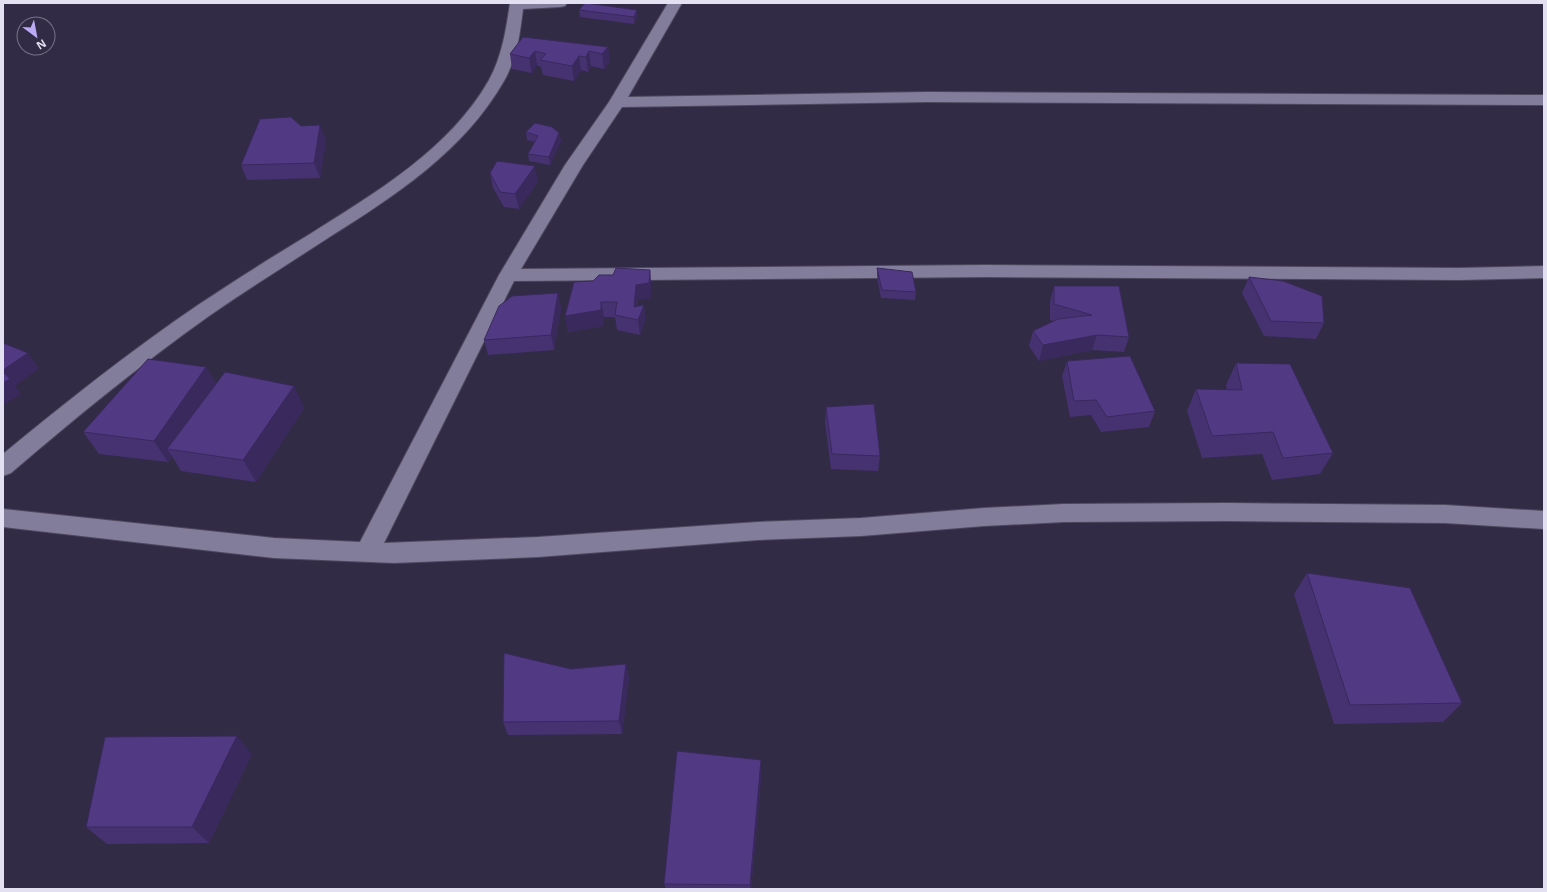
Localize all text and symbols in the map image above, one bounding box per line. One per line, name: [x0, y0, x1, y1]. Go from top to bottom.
north arrow: [16, 16, 56, 56]
text: N: [34, 36, 49, 54]

